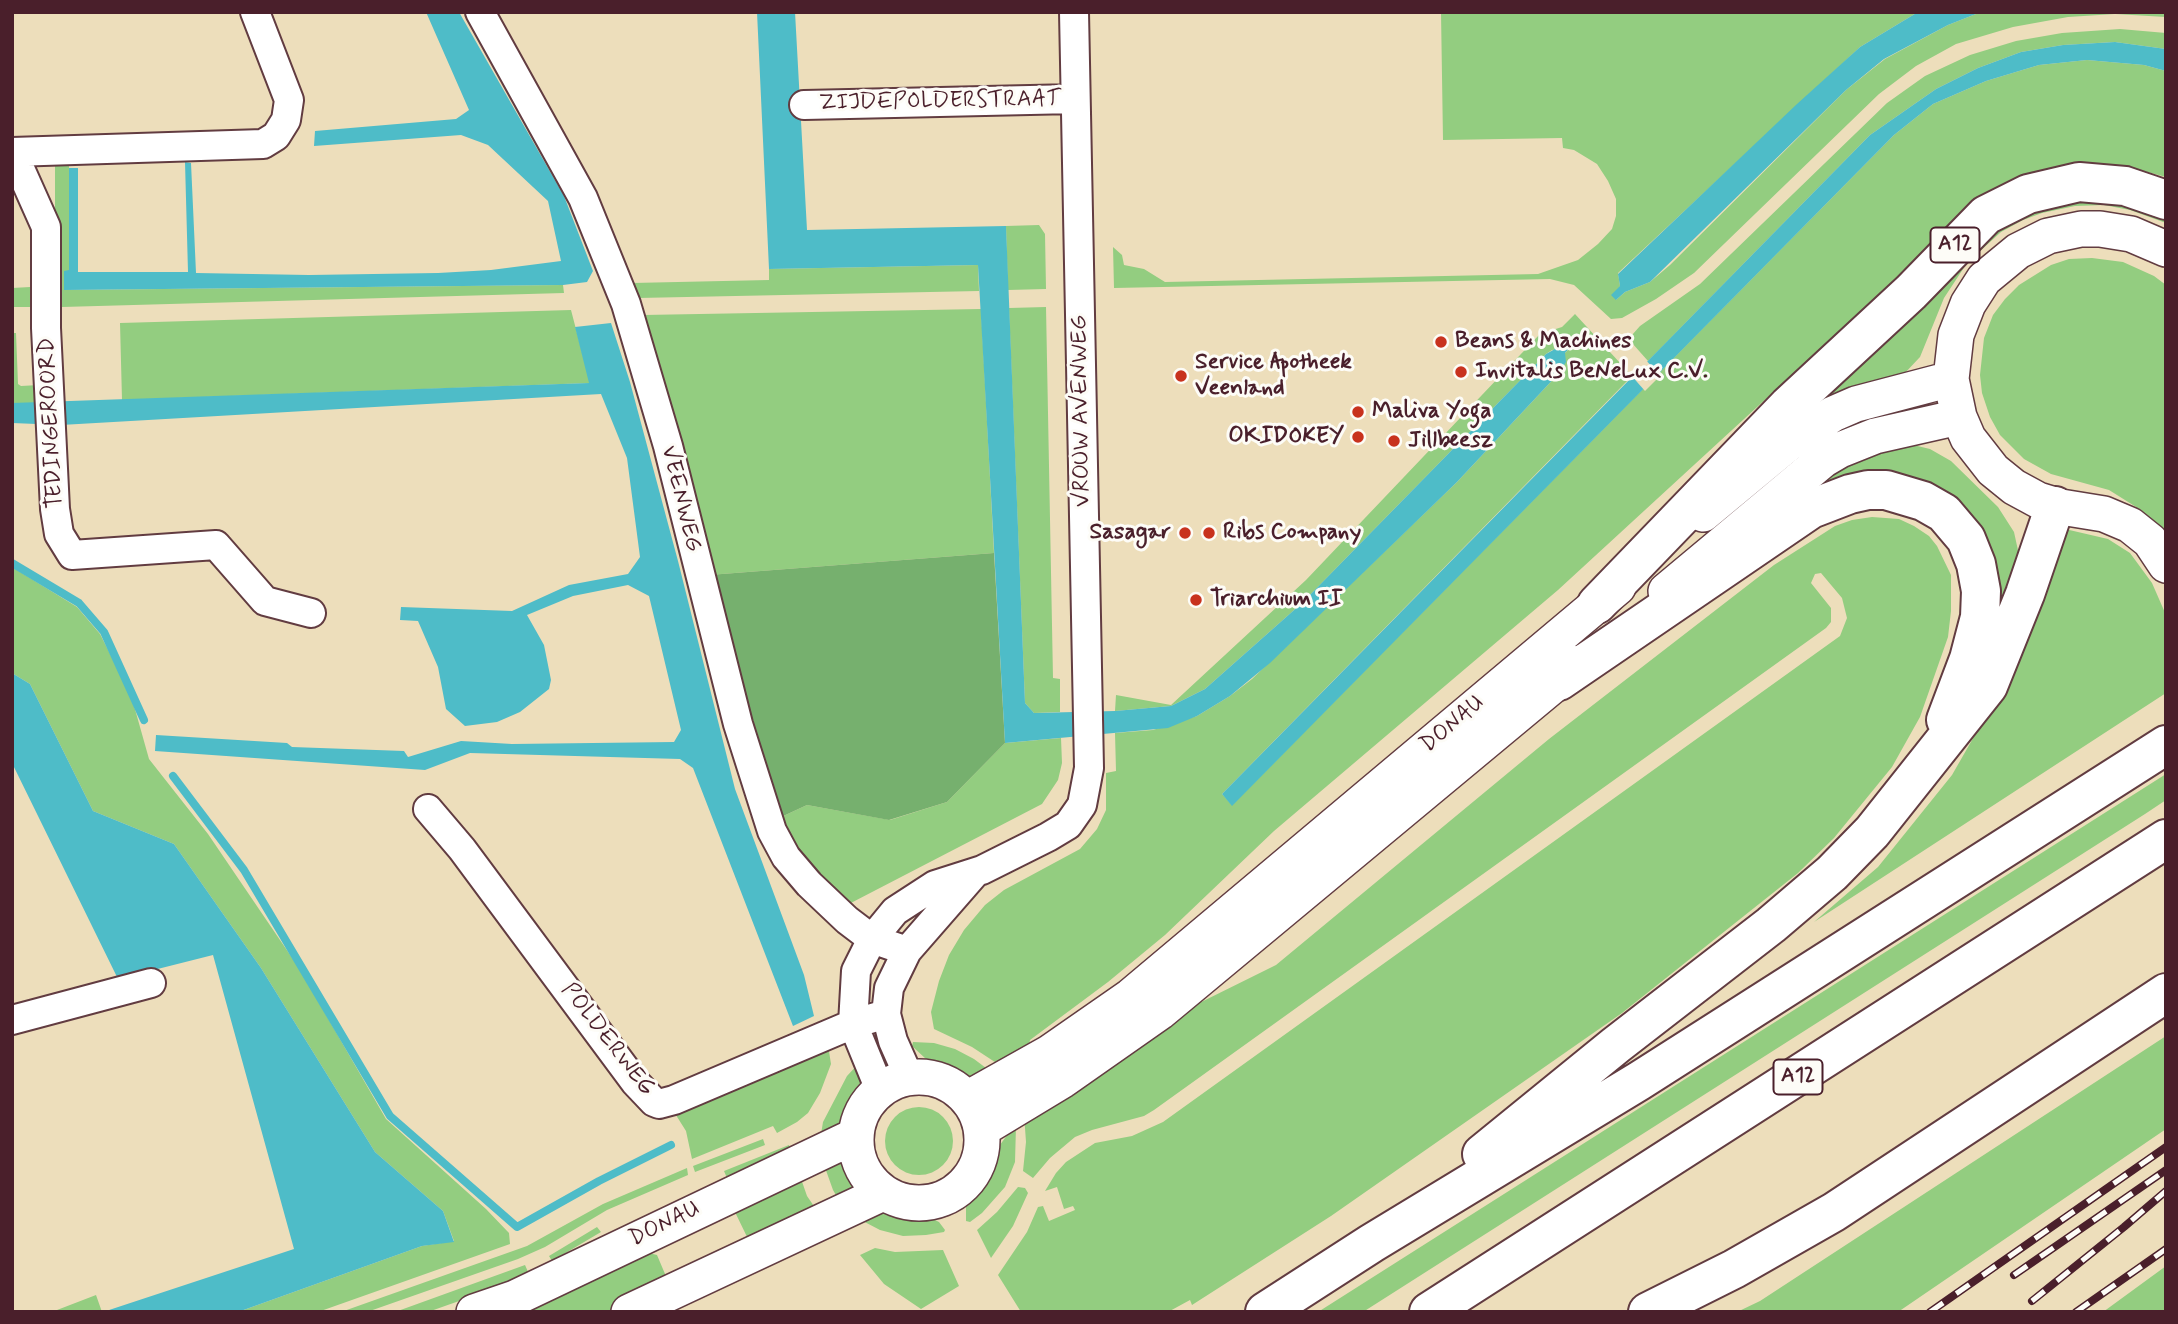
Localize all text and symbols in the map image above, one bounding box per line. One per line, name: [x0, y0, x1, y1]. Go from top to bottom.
street label: ZIJDEPOLDERSTRAAT: [819, 86, 1061, 118]
road number: A12: [1930, 228, 1980, 262]
street label: VROUW AVENWEG: [1067, 315, 1097, 507]
place label: Beans & Machines: [1455, 328, 1632, 356]
marker: Beans & Machines: [1433, 334, 1449, 350]
street label: TEDINGEROORD: [34, 337, 70, 509]
place label: Service Apotheek Veenland: [1195, 349, 1352, 403]
place label: Invitalis BeNeLux C.V.: [1475, 358, 1708, 386]
marker: Invitalis BeNeLux C.V.: [1453, 364, 1469, 380]
marker: Service Apotheek Veenland: [1173, 368, 1189, 384]
place label: Maliva Yoga: [1372, 398, 1491, 426]
marker: Maliva Yoga: [1350, 404, 1366, 420]
place label: OKIDOKEY: [1228, 423, 1344, 451]
place label: Jillbeesz: [1408, 427, 1493, 455]
marker: OKIDOKEY: [1350, 429, 1366, 445]
marker: Jillbeesz: [1386, 433, 1402, 449]
street label: VEENWEG: [653, 443, 707, 555]
place label: Sasagar: [1090, 519, 1171, 547]
place label: Ribs Company: [1223, 519, 1361, 547]
marker: Sasagar: [1177, 525, 1193, 541]
marker: Ribs Company: [1201, 525, 1217, 541]
place label: Triarchium II: [1210, 586, 1343, 614]
marker: Triarchium II: [1188, 592, 1204, 608]
street label: DONAU: [1415, 690, 1491, 760]
street label: POLDERWEG: [554, 978, 660, 1102]
road number: A12: [1773, 1060, 1822, 1094]
street label: DONAU: [625, 1196, 705, 1254]

